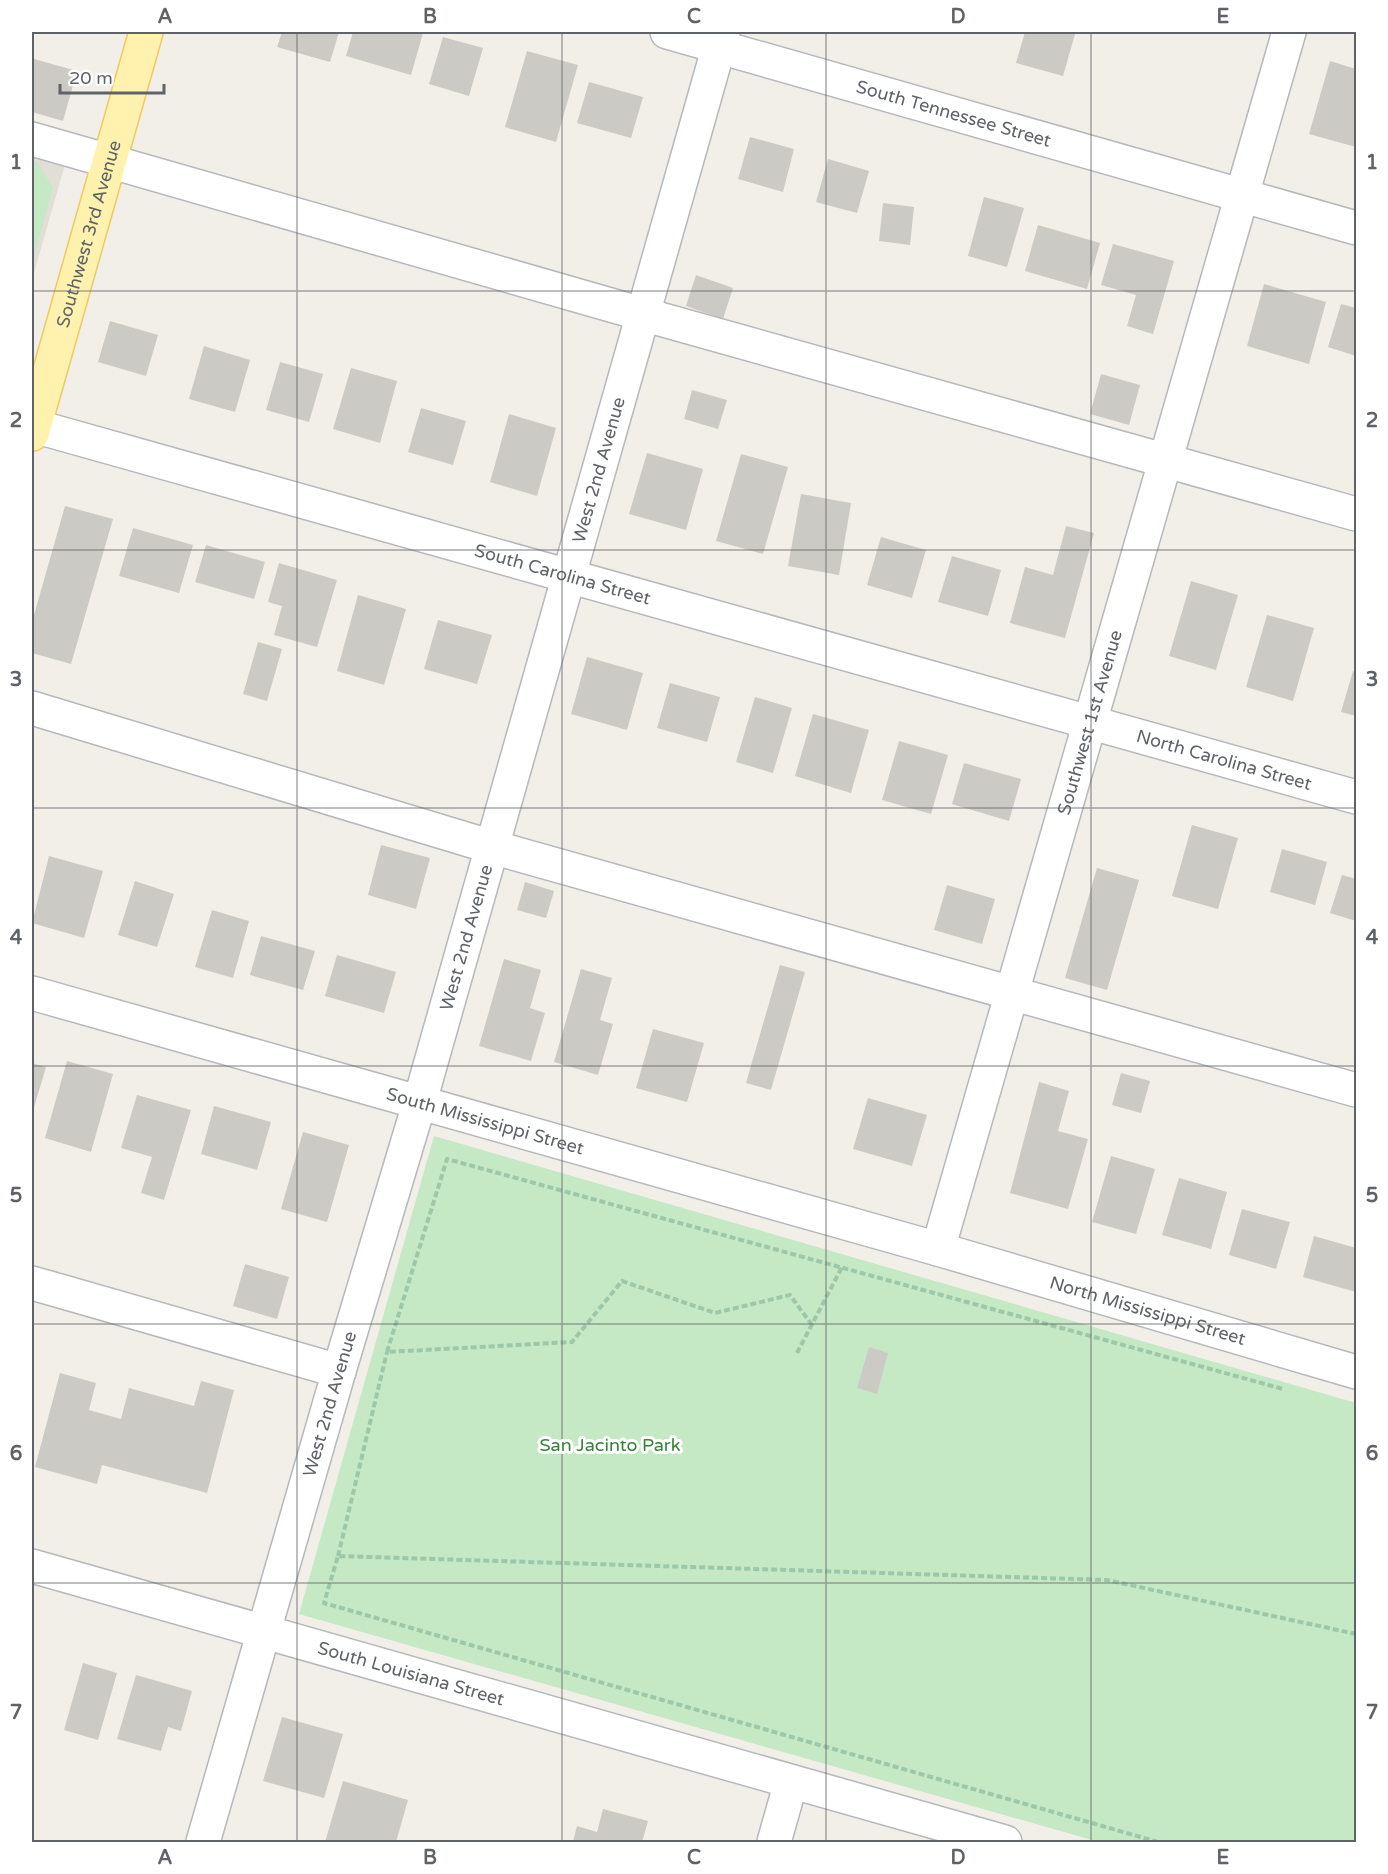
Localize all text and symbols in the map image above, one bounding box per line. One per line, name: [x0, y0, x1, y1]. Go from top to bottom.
text: A: [158, 5, 173, 29]
text: B: [423, 5, 437, 29]
text: C: [687, 5, 701, 29]
text: D: [950, 5, 966, 29]
text: E: [1217, 5, 1230, 29]
scale bar: [60, 57, 164, 95]
text: 20 m: [69, 67, 113, 89]
street label: South Tennessee Street: [854, 75, 1054, 152]
street label: Southwest 3rd Avenue: [52, 138, 126, 330]
text: 1: [10, 151, 22, 175]
text: 1: [1366, 151, 1378, 175]
street label: West 2nd Avenue: [568, 395, 630, 545]
text: 2: [10, 409, 22, 433]
text: 2: [1366, 409, 1378, 433]
street label: South Carolina Street: [472, 539, 653, 610]
street label: Southwest 1st Avenue: [1053, 628, 1127, 817]
text: 3: [10, 668, 22, 692]
text: 3: [1366, 668, 1378, 692]
street label: North Carolina Street: [1134, 725, 1314, 795]
street label: West 2nd Avenue: [435, 862, 497, 1013]
text: 4: [10, 926, 23, 950]
text: 4: [1366, 926, 1379, 950]
street label: South Mississippi Street: [384, 1083, 587, 1159]
text: 5: [10, 1184, 22, 1208]
text: 5: [1366, 1184, 1378, 1208]
street label: North Mississippi Street: [1047, 1271, 1248, 1350]
street label: West 2nd Avenue: [298, 1329, 361, 1479]
park label: San Jacinto Park: [540, 1434, 681, 1456]
text: 6: [10, 1442, 22, 1466]
text: 6: [1366, 1442, 1378, 1466]
street label: South Louisiana Street: [315, 1637, 507, 1710]
text: 7: [10, 1701, 22, 1725]
text: 7: [1366, 1701, 1378, 1725]
text: A: [158, 1846, 173, 1870]
text: B: [423, 1846, 437, 1870]
text: C: [687, 1846, 701, 1870]
text: D: [950, 1846, 966, 1870]
text: E: [1217, 1846, 1230, 1870]

